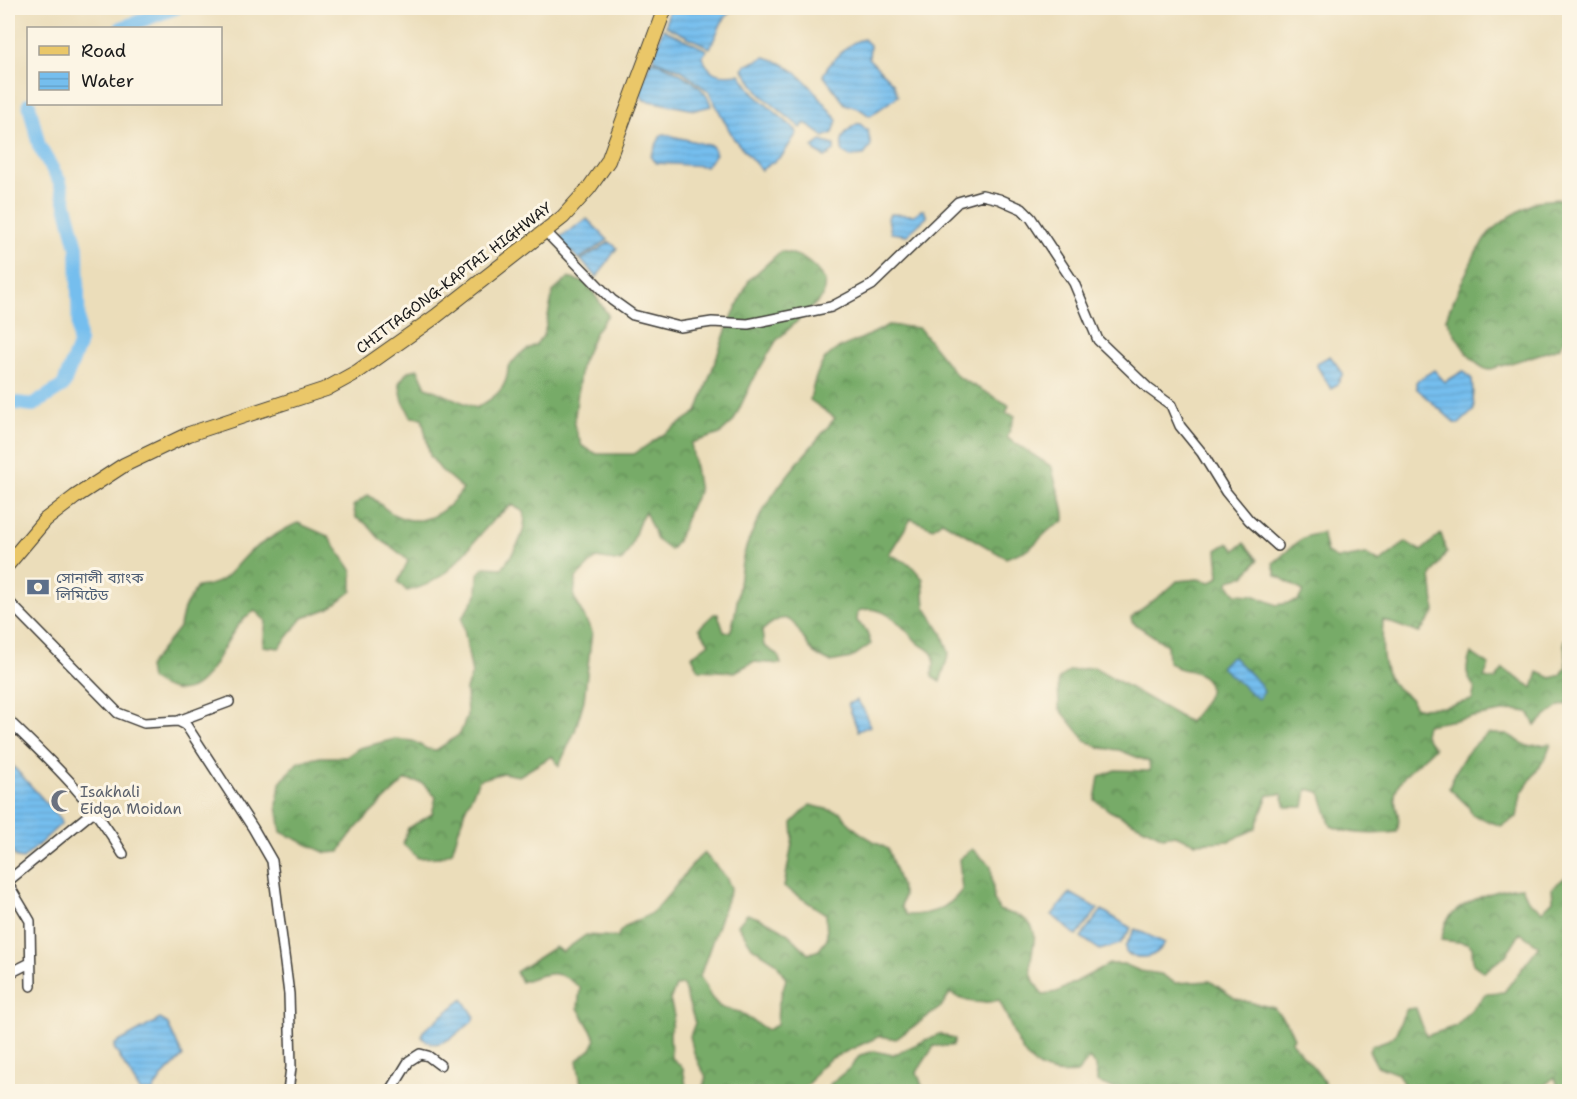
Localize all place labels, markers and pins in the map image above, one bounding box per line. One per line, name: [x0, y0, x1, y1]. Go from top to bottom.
place label: সোনালী ব্যাংক লিমিটেড: [55, 568, 144, 605]
bank icon: সোনালী ব্যাংক লিমিটেড: [25, 574, 51, 600]
place label: Isakhali Eidga Moidan: [80, 782, 182, 819]
mosque icon: Isakhali Eidga Moidan: [49, 788, 75, 814]

